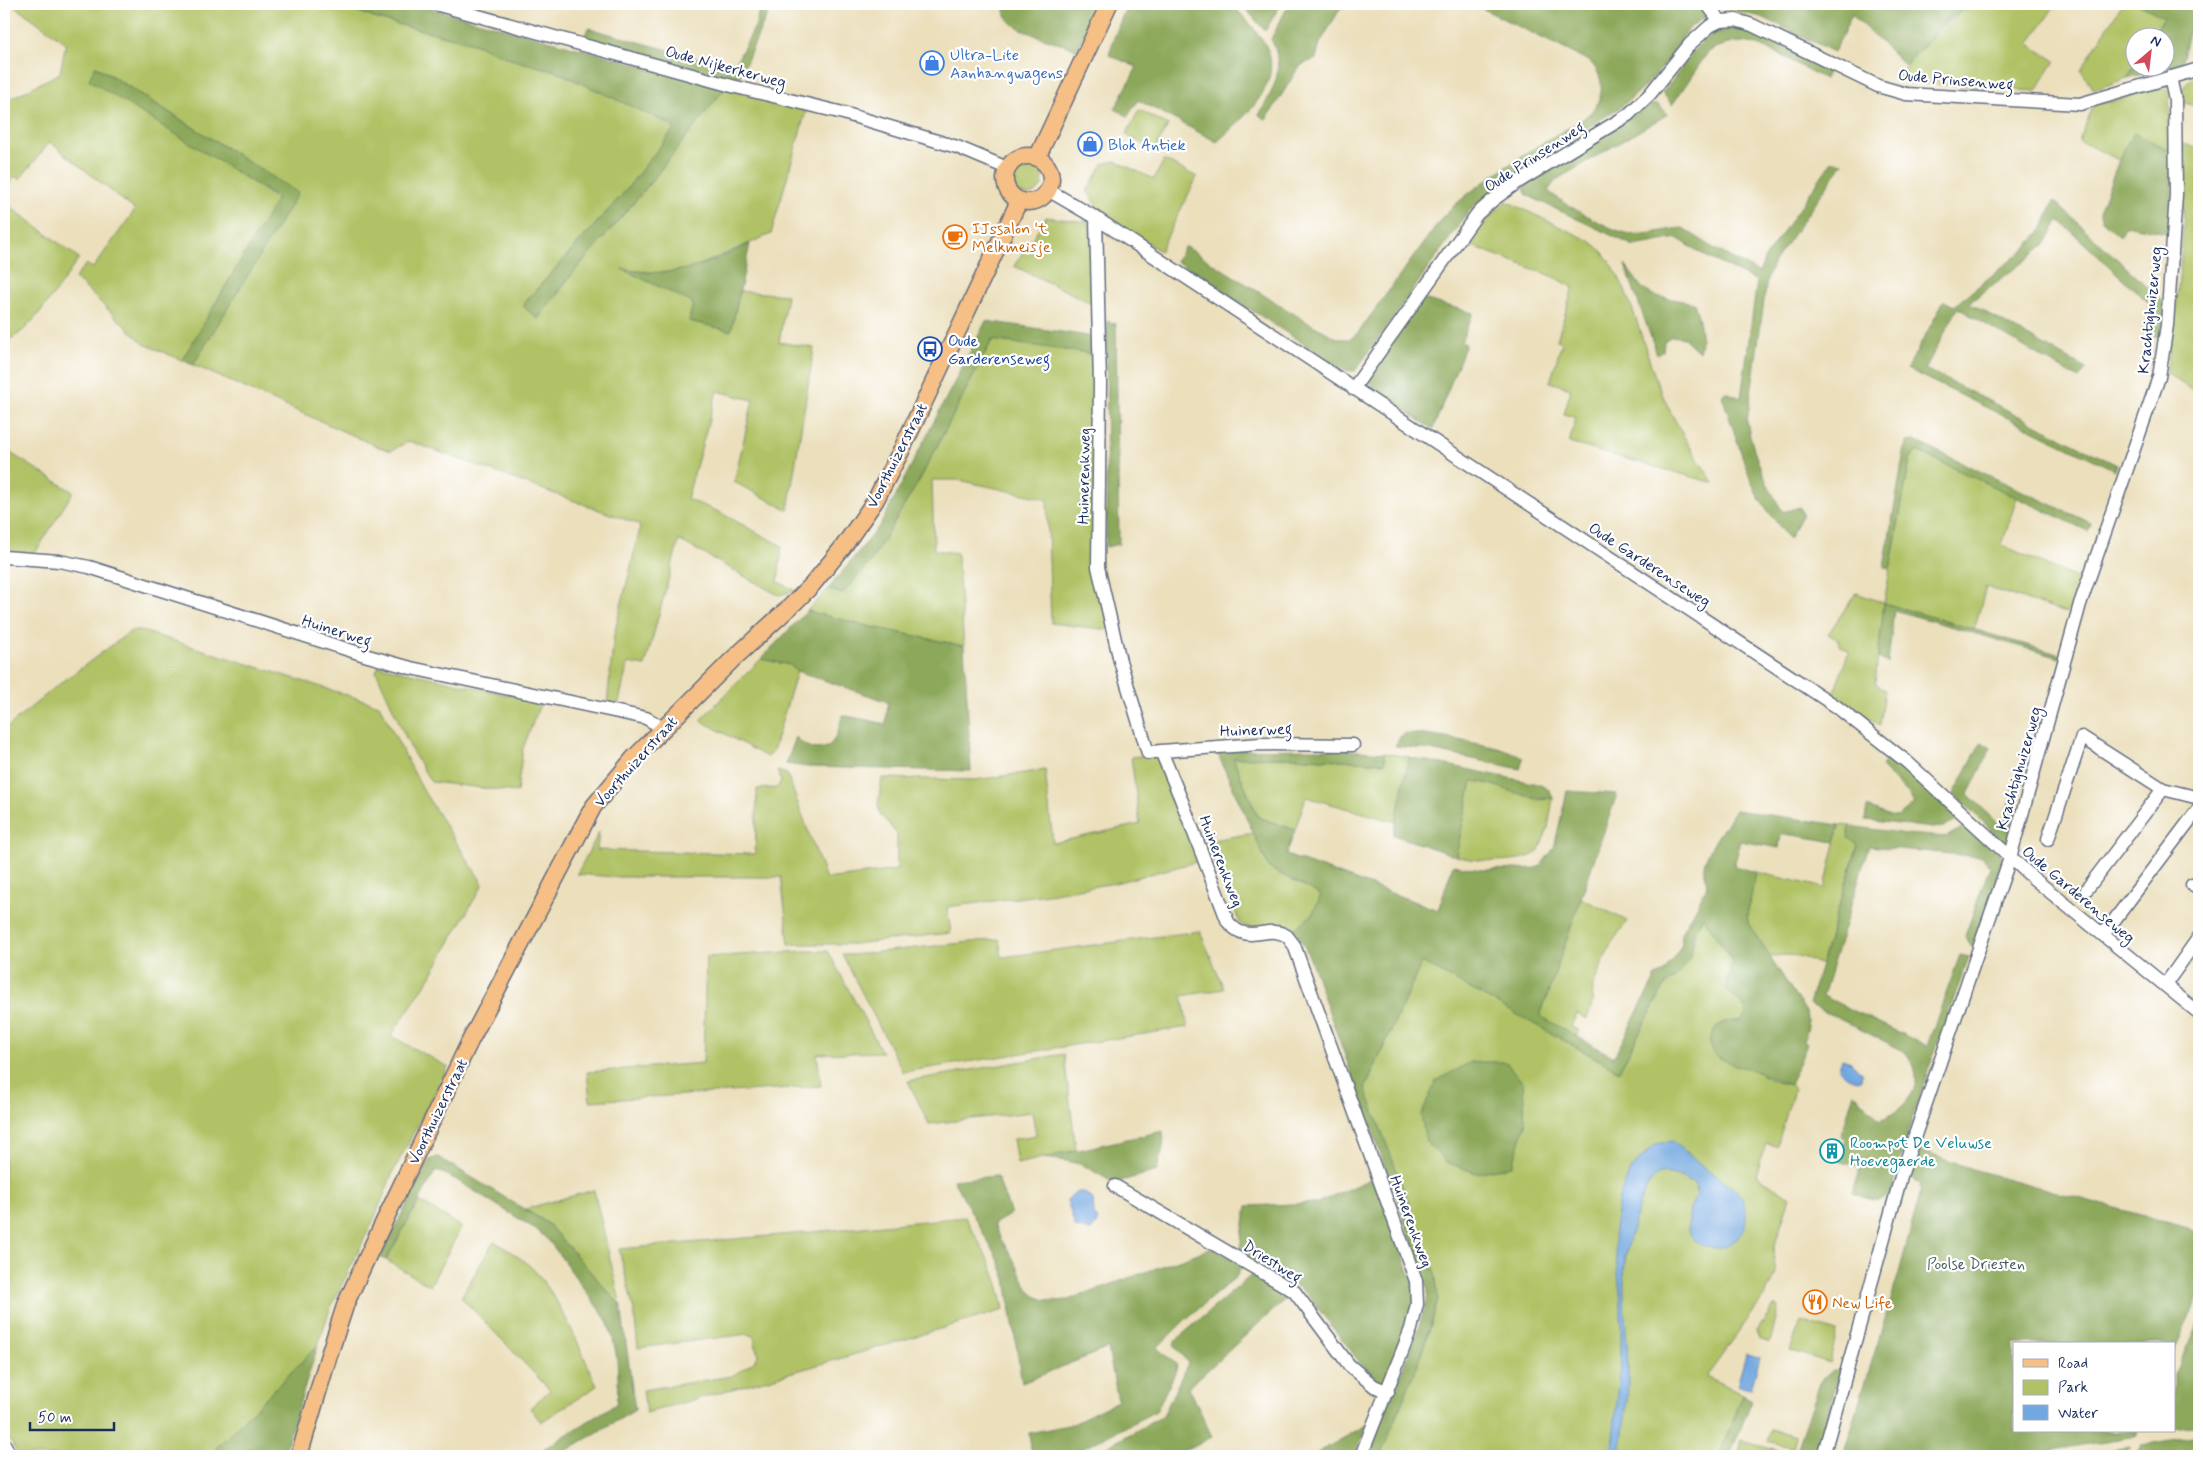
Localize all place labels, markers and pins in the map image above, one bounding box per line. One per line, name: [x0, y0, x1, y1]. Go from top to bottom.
place label: Ultra-Lite Aanhangwagens: [950, 45, 1063, 85]
shop icon: Ultra-Lite Aanhangwagens: [919, 50, 945, 76]
shop icon: Blok Antiek: [1077, 131, 1103, 157]
place label: Blok Antiek: [1108, 135, 1186, 156]
place label: IJssalon 't Melkmeisje: [972, 219, 1051, 258]
cafe icon: IJssalon 't Melkmeisje: [942, 224, 968, 250]
place label: Oude Garderenseweg: [948, 331, 1050, 371]
bus stop icon: Oude Garderenseweg: [917, 336, 943, 362]
place label: Roompot De Veluwse Hoevegaerde: [1850, 1133, 1992, 1173]
building icon: Roompot De Veluwse Hoevegaerde: [1819, 1138, 1845, 1164]
restaurant icon: New Life: [1802, 1289, 1828, 1315]
place label: New Life: [1832, 1293, 1893, 1314]

